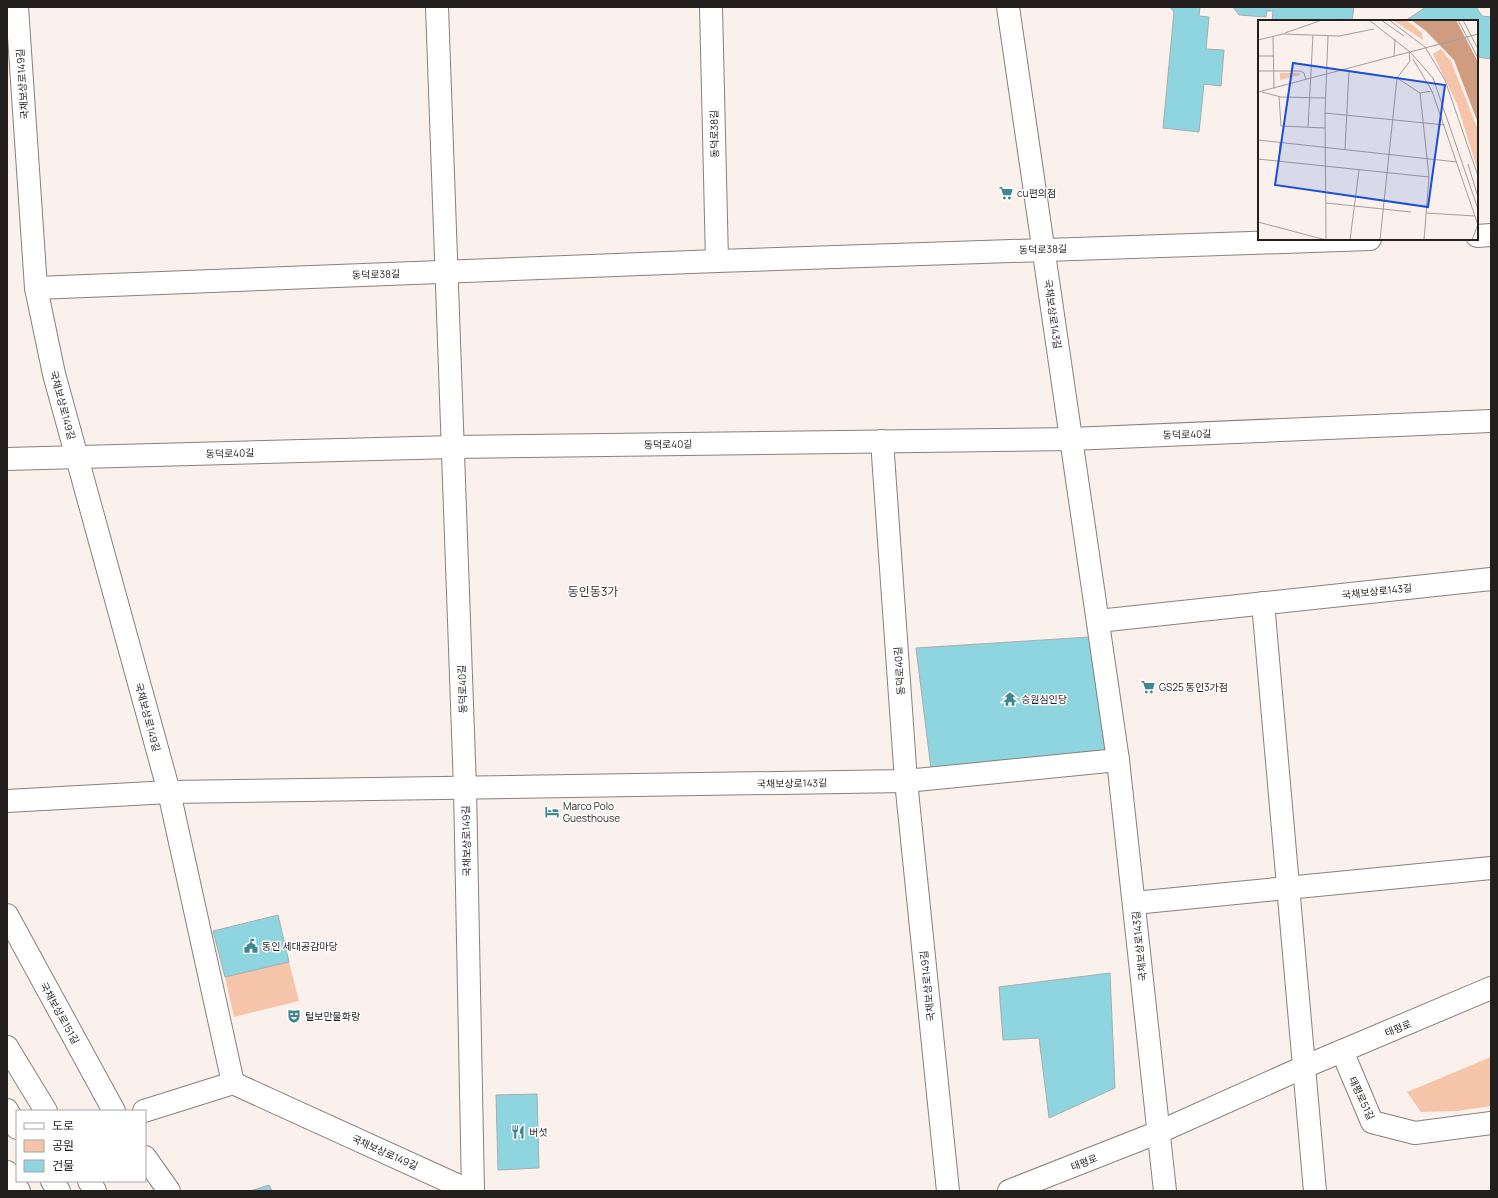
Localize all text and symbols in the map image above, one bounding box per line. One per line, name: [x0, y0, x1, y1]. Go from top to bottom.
inset map: [1258, 20, 1478, 240]
street label: 국채보상로149길: [13, 48, 31, 120]
street label: 동덕로38길: [707, 110, 721, 158]
supermarket icon: cu편의점: [998, 185, 1014, 201]
place label: cu편의점: [1017, 186, 1056, 200]
street label: 동덕로38길: [1019, 241, 1067, 257]
street label: 동덕로38길: [352, 266, 400, 282]
street label: 국채보상로143길: [1041, 278, 1065, 350]
street label: 국채보상로149길: [47, 369, 79, 441]
street label: 동덕로40길: [1162, 426, 1212, 442]
street label: 동덕로40길: [643, 437, 693, 451]
street label: 동덕로40길: [205, 445, 255, 461]
street label: 국채보상로143길: [1341, 580, 1413, 602]
district label: 동인동3가: [568, 583, 618, 600]
street label: 동덕로40길: [890, 646, 908, 696]
street label: 동덕로40길: [454, 664, 470, 714]
supermarket icon: GS25 동인3가점: [1140, 679, 1156, 695]
place label: GS25 동인3가점: [1159, 680, 1228, 694]
street label: 국채보상로149길: [132, 681, 164, 753]
temple icon: 승원심인당: [1002, 691, 1018, 707]
place label: 승원심인당: [1021, 692, 1067, 706]
street label: 국채보상로143길: [757, 775, 827, 791]
place label: Marco Polo Guesthouse: [563, 799, 620, 825]
hotel icon: Marco Polo Guesthouse: [544, 804, 560, 820]
street label: 국채보상로149길: [458, 805, 474, 877]
street label: 국채보상로143길: [1128, 910, 1150, 982]
public building icon: 동인 세대공감마당: [243, 938, 259, 954]
place label: 동인 세대공감마당: [262, 939, 338, 953]
street label: 국채보상로149길: [916, 950, 938, 1022]
street label: 국채보상로151길: [37, 980, 83, 1046]
theatre icon: 털보만물화랑: [286, 1008, 302, 1024]
place label: 털보만물화랑: [305, 1009, 360, 1023]
street label: 태평로: [1383, 1016, 1413, 1040]
street label: 태평로51길: [1346, 1074, 1378, 1122]
legend: [16, 1110, 146, 1182]
text: 도로: [52, 1117, 74, 1134]
restaurant icon: 버섯: [510, 1124, 526, 1140]
place label: 버섯: [529, 1125, 547, 1139]
street label: 국채보상로149길: [350, 1131, 420, 1173]
text: 공원: [52, 1137, 74, 1154]
street label: 태평로: [1069, 1151, 1099, 1173]
text: 건물: [52, 1157, 74, 1174]

